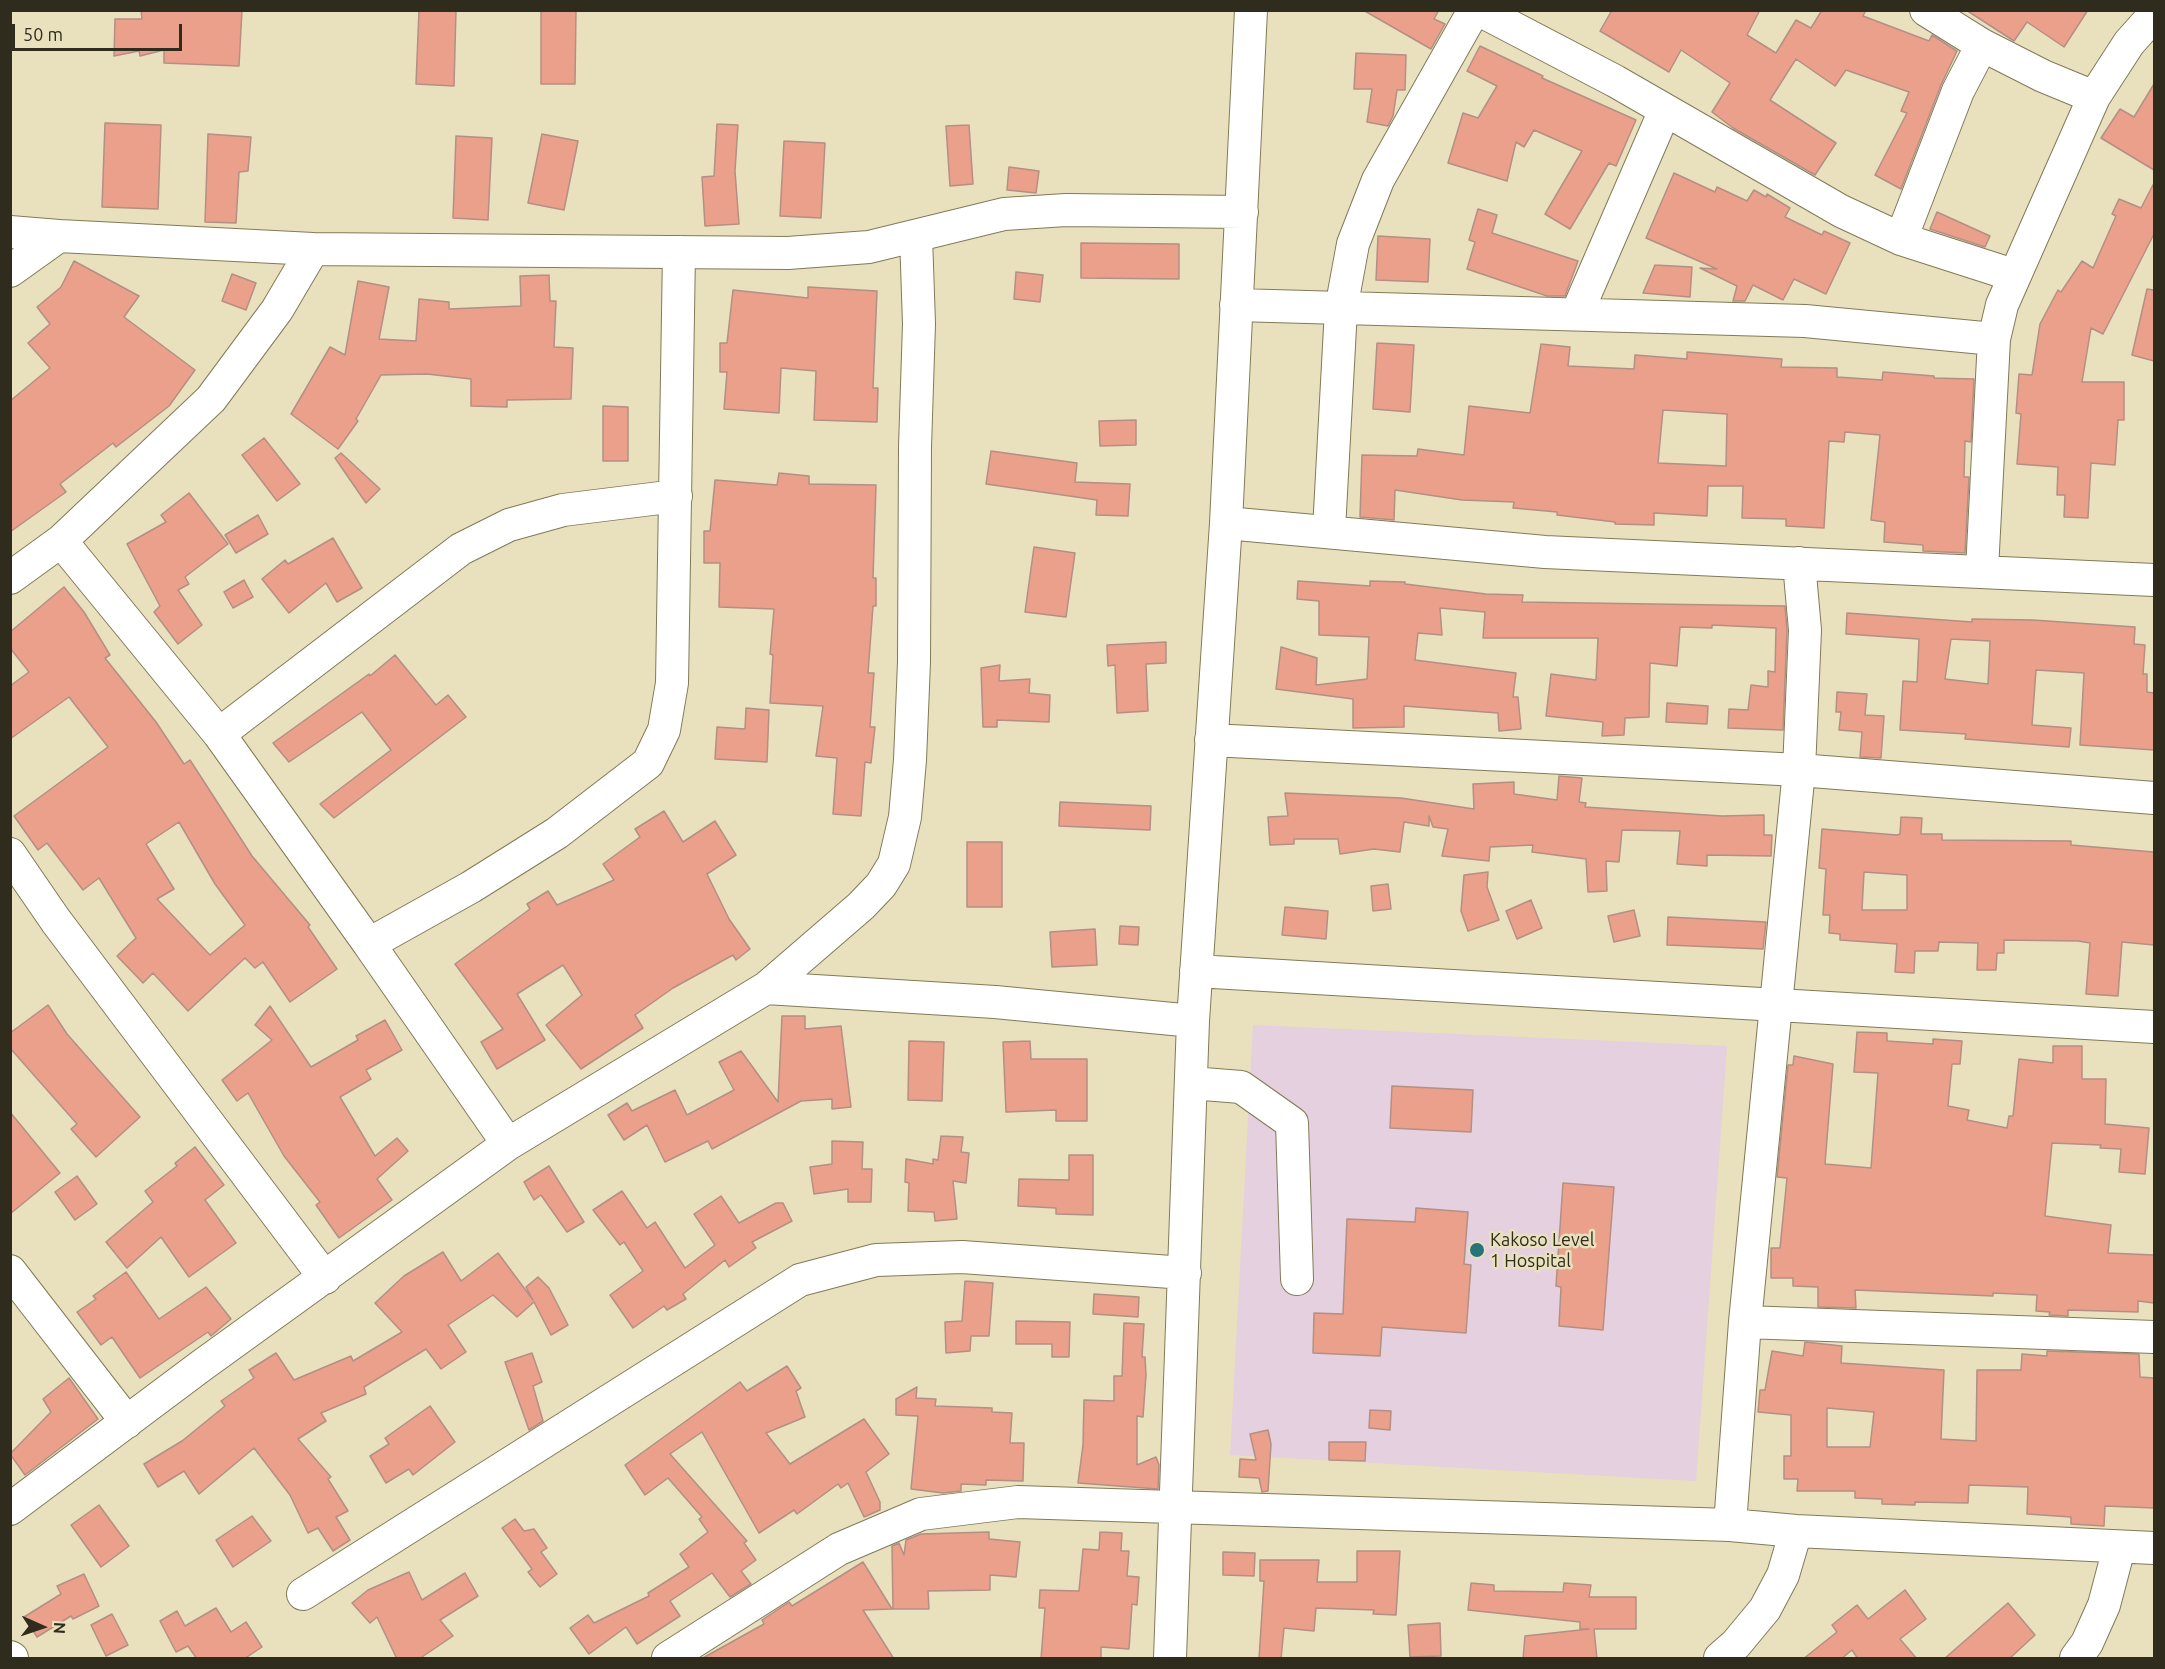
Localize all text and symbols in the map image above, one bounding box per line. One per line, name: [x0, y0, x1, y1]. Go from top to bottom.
scale bar: [15, 12, 184, 50]
text: 50 m: [23, 24, 63, 44]
place label: Kakoso Level 1 Hospital: [1490, 1229, 1594, 1272]
marker: Kakoso Level 1 Hospital: [1468, 1241, 1486, 1259]
north arrow: [12, 1597, 72, 1657]
text: N: [51, 1622, 69, 1634]

